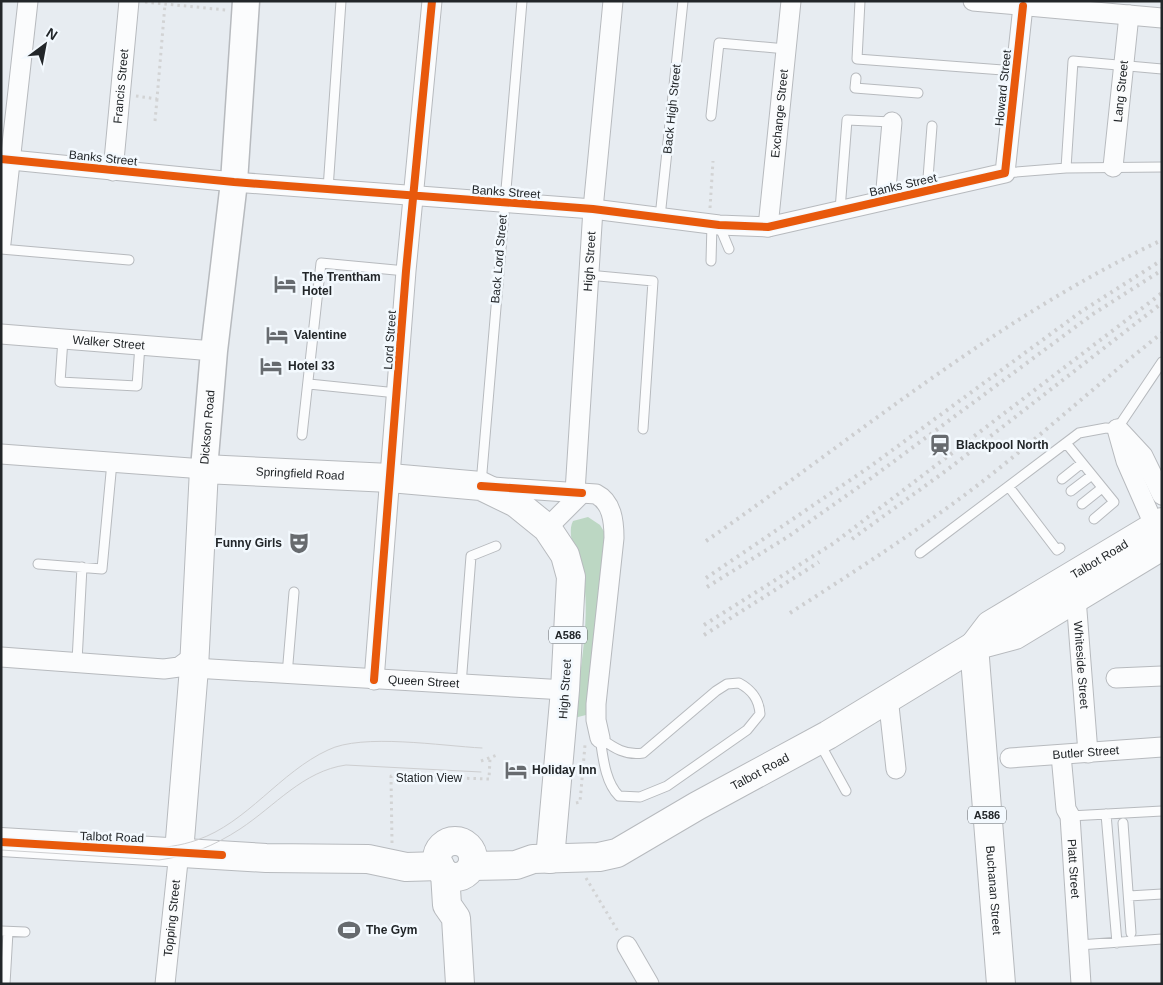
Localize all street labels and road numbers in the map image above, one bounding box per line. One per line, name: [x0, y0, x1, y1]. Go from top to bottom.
street label: Francis Street: [110, 48, 132, 124]
street label: Howard Street: [992, 48, 1014, 127]
street label: Lang Street: [1111, 59, 1131, 123]
street label: Back High Street: [660, 63, 684, 155]
street label: Exchange Street: [768, 68, 791, 159]
street label: Banks Street: [68, 147, 139, 169]
street label: Banks Street: [868, 170, 939, 200]
street label: Banks Street: [471, 183, 541, 201]
street label: Back Lord Street: [488, 213, 510, 304]
street label: High Street: [581, 230, 599, 292]
street label: Lord Street: [381, 309, 399, 370]
street label: Walker Street: [72, 333, 146, 353]
street label: Dickson Road: [197, 389, 218, 465]
street label: Springfield Road: [255, 465, 345, 483]
street label: Talbot Road: [1068, 537, 1131, 582]
street label: Whiteside Street: [1071, 620, 1092, 710]
road number: A586: [549, 626, 587, 644]
street label: High Street: [556, 658, 574, 719]
street label: Queen Street: [387, 673, 460, 691]
street label: Butler Street: [1052, 743, 1120, 762]
street label: Talbot Road: [729, 750, 792, 793]
street label: Station View: [396, 771, 463, 785]
road number: A586: [968, 806, 1006, 824]
street label: Talbot Road: [80, 829, 144, 845]
street label: Platt Street: [1065, 838, 1082, 899]
street label: Buchanan Street: [983, 845, 1004, 936]
street label: Topping Street: [161, 878, 183, 958]

